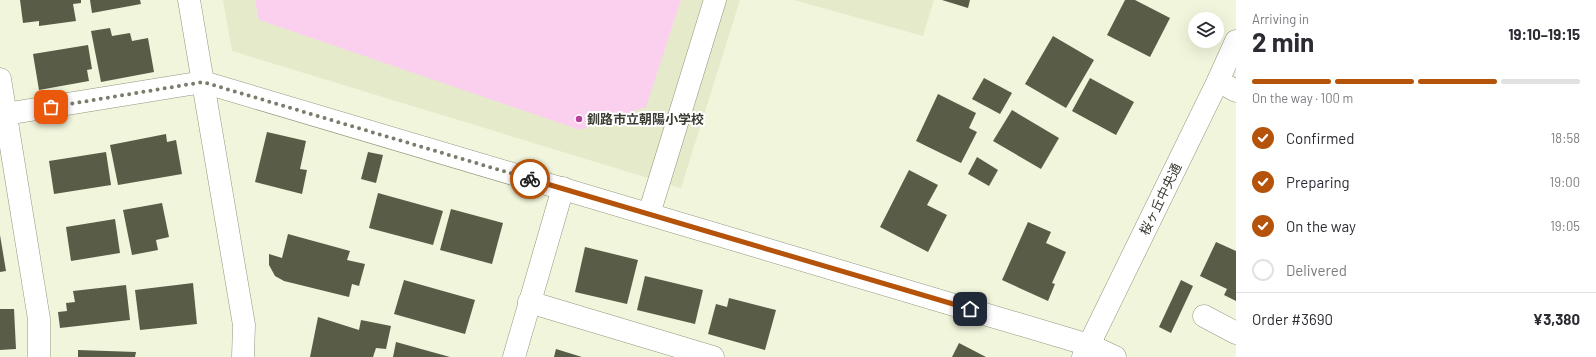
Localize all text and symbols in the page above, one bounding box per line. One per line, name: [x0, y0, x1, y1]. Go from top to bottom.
text: Arriving in: [1252, 11, 1309, 27]
map controls: [1188, 12, 1224, 48]
button: layers: [1188, 12, 1224, 48]
text: 19:10–19:15: [1508, 25, 1580, 43]
text: 2 min: [1252, 26, 1314, 57]
pin: [34, 90, 68, 124]
text: On the way · 100 m: [1252, 90, 1353, 106]
icon: bag: [40, 96, 62, 118]
place label: 釧路市立朝陽小学校: [587, 111, 704, 127]
marker: 釧路市立朝陽小学校: [574, 114, 584, 124]
icon: check: [1252, 127, 1274, 149]
text: Confirmed: [1286, 129, 1354, 147]
text: 18:58: [1551, 130, 1580, 146]
courier: [510, 159, 550, 199]
street label: 桜ヶ丘中央通: [1136, 160, 1184, 238]
icon: bike: [519, 168, 541, 190]
icon: check: [1252, 171, 1274, 193]
text: Preparing: [1286, 173, 1350, 191]
text: 19:00: [1550, 174, 1580, 190]
icon: check: [1252, 215, 1274, 237]
text: On the way: [1286, 217, 1356, 235]
text: 19:05: [1550, 218, 1580, 234]
text: Delivered: [1286, 261, 1347, 279]
pin: [953, 292, 987, 326]
icon: home: [959, 298, 981, 320]
text: Order #3690: [1252, 310, 1333, 328]
text: ¥3,380: [1533, 310, 1580, 328]

